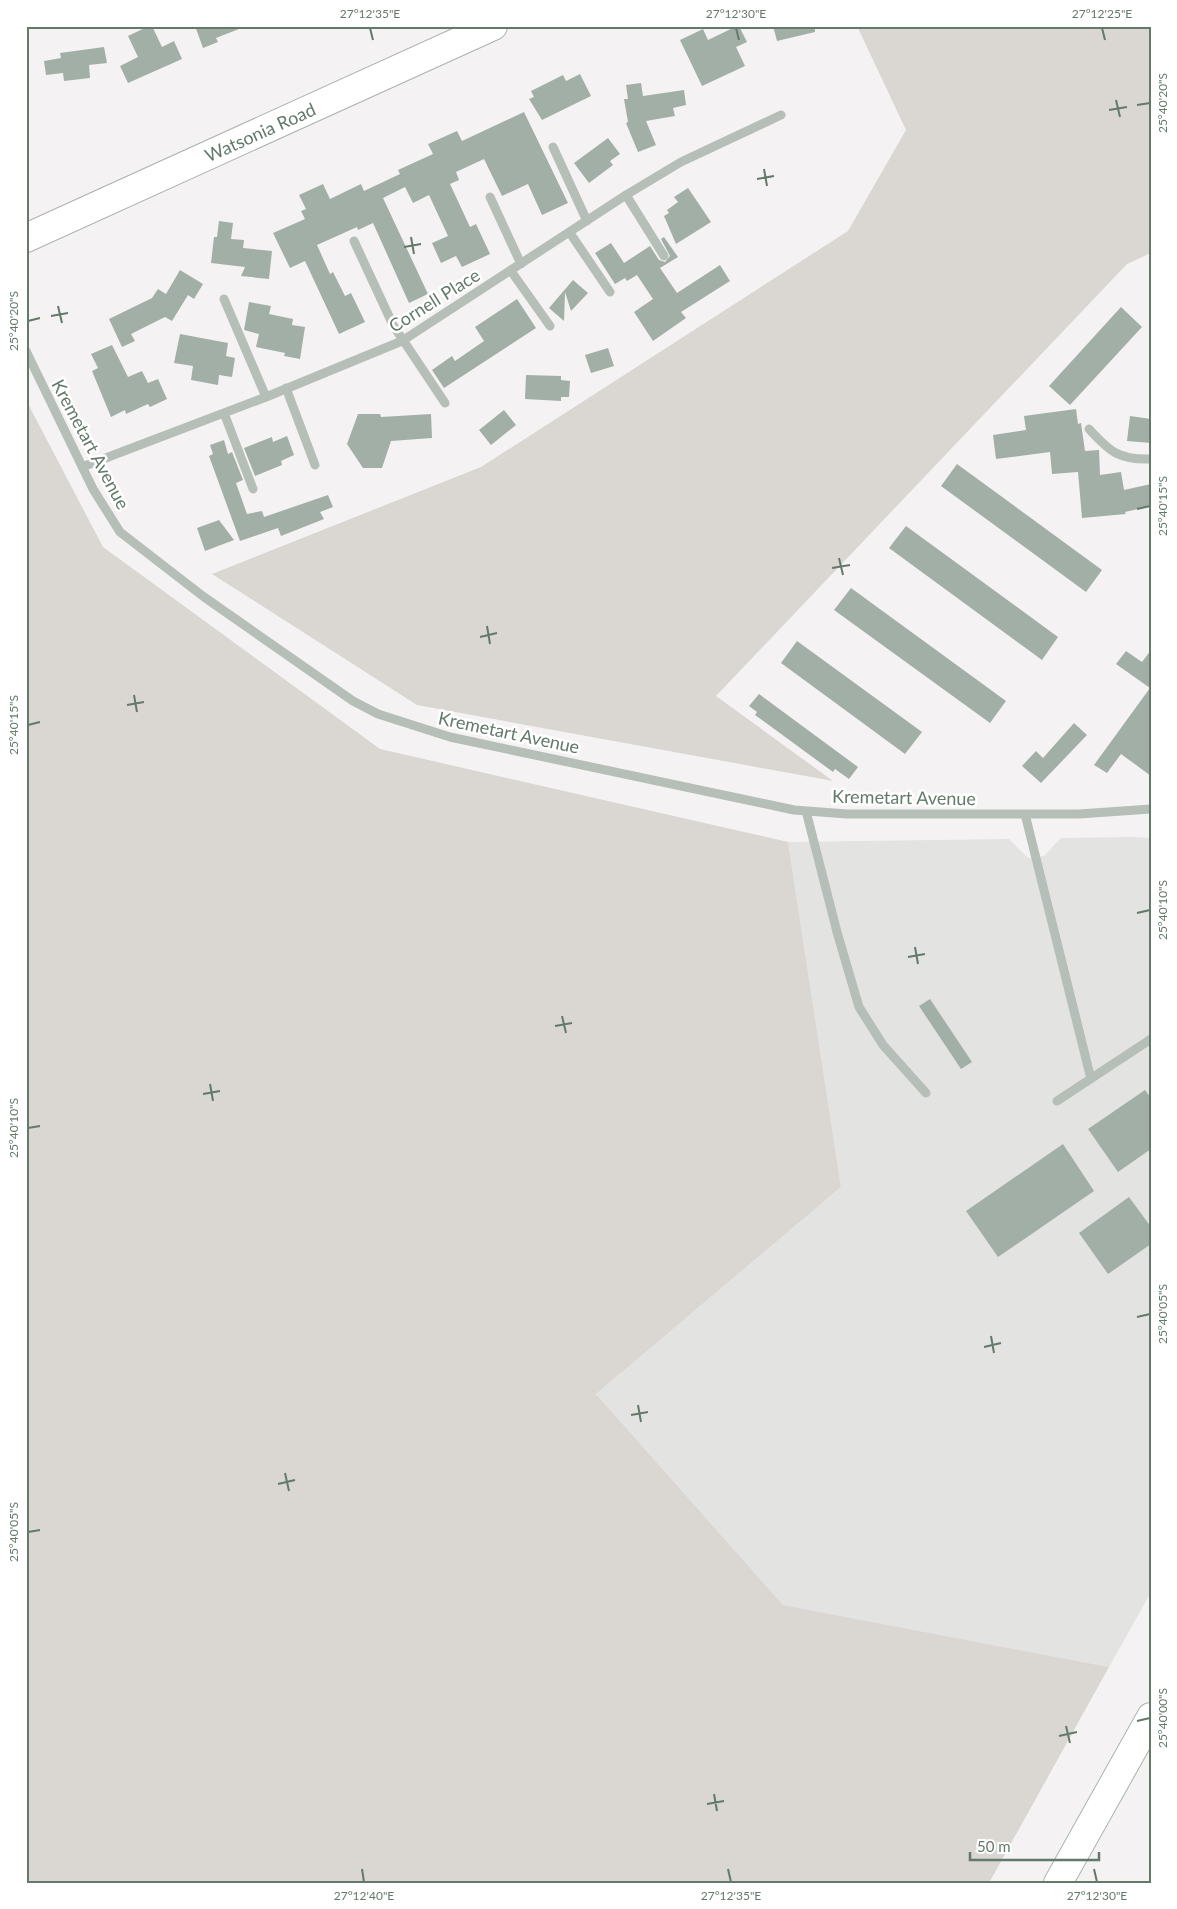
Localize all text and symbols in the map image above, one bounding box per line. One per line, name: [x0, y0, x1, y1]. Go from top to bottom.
text: 27°12'35"E: [340, 6, 400, 21]
text: 27°12'30"E: [706, 6, 766, 21]
text: 27°12'25"E: [1072, 6, 1132, 21]
text: 25°40'20"S: [1155, 73, 1170, 133]
street label: Watsonia Road: [201, 98, 319, 166]
street label: Cornell Place: [384, 263, 484, 337]
text: 25°40'20"S: [6, 291, 21, 351]
street label: Kremetart Avenue: [48, 375, 134, 513]
text: 25°40'15"S: [1155, 476, 1170, 536]
text: 25°40'15"S: [6, 695, 21, 755]
street label: Kremetart Avenue: [436, 706, 582, 758]
street label: Kremetart Avenue: [832, 785, 976, 809]
text: 25°40'10"S: [1155, 880, 1170, 940]
text: 25°40'10"S: [6, 1098, 21, 1158]
text: 25°40'05"S: [1155, 1284, 1170, 1344]
text: 25°40'05"S: [6, 1502, 21, 1562]
text: 25°40'00"S: [1155, 1688, 1170, 1748]
scale bar: [970, 1829, 1098, 1861]
text: 50 m: [977, 1837, 1011, 1855]
text: 27°12'40"E: [334, 1888, 394, 1903]
text: 27°12'35"E: [701, 1888, 761, 1903]
text: 27°12'30"E: [1067, 1888, 1127, 1903]

